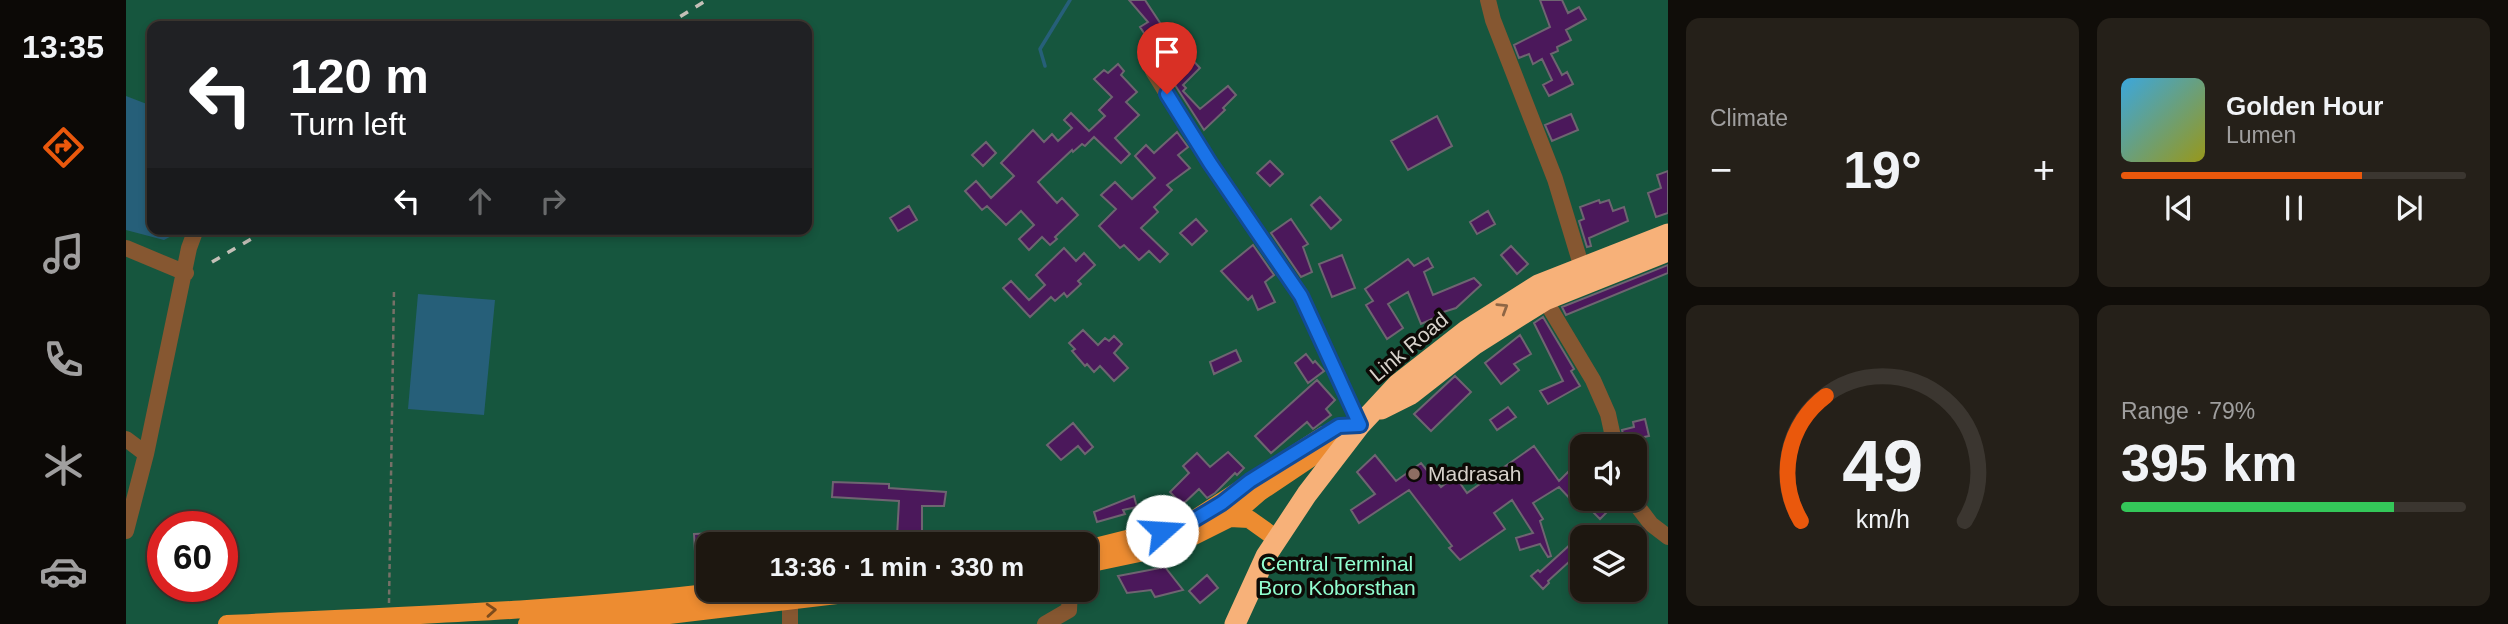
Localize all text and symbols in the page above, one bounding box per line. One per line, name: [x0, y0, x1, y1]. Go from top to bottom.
pin: [1137, 22, 1197, 94]
text: 13:35: [22, 29, 104, 65]
icon: arrive: [1148, 33, 1186, 71]
icon: left: [175, 49, 266, 140]
text: 120 m: [290, 49, 429, 103]
text: Golden Hour: [2226, 91, 2383, 121]
text: Climate: [1710, 105, 1788, 131]
text: Turn left: [290, 106, 406, 142]
text: Lumen: [2226, 122, 2296, 148]
icon: directions: [39, 123, 88, 172]
text: 19°: [1843, 141, 1922, 199]
text: −: [1710, 149, 1732, 191]
text: +: [2033, 149, 2055, 191]
icon: left: [388, 182, 426, 220]
icon: ahead: [461, 182, 499, 220]
icon: right: [534, 182, 572, 220]
icon: previous: [2160, 189, 2198, 227]
icon: pause: [2275, 189, 2313, 227]
icon: next: [2390, 189, 2428, 227]
icon: music: [39, 229, 88, 278]
one-way arrow: [1495, 303, 1508, 316]
street label: Link Road: [1365, 307, 1452, 386]
icon: phone: [39, 335, 88, 384]
text: Range · 79%: [2121, 398, 2255, 424]
text: 49: [1842, 426, 1923, 507]
map controls: [1570, 434, 1647, 602]
button: sound: [1570, 434, 1647, 511]
text: 395 km: [2121, 434, 2297, 492]
icon: climate: [39, 441, 88, 490]
place label: Madrasah: [1428, 462, 1521, 485]
marker: Madrasah: [1406, 466, 1422, 482]
position arrow: [1125, 494, 1199, 568]
text: km/h: [1855, 505, 1910, 533]
speed limit sign: 60: [147, 511, 238, 602]
button: layers: [1570, 525, 1647, 602]
icon: car: [39, 547, 88, 596]
text: 13:36 · 1 min · 330 m: [770, 552, 1024, 582]
park label: Central Terminal Boro Koborsthan: [1258, 552, 1416, 599]
one-way arrow: [486, 603, 497, 618]

